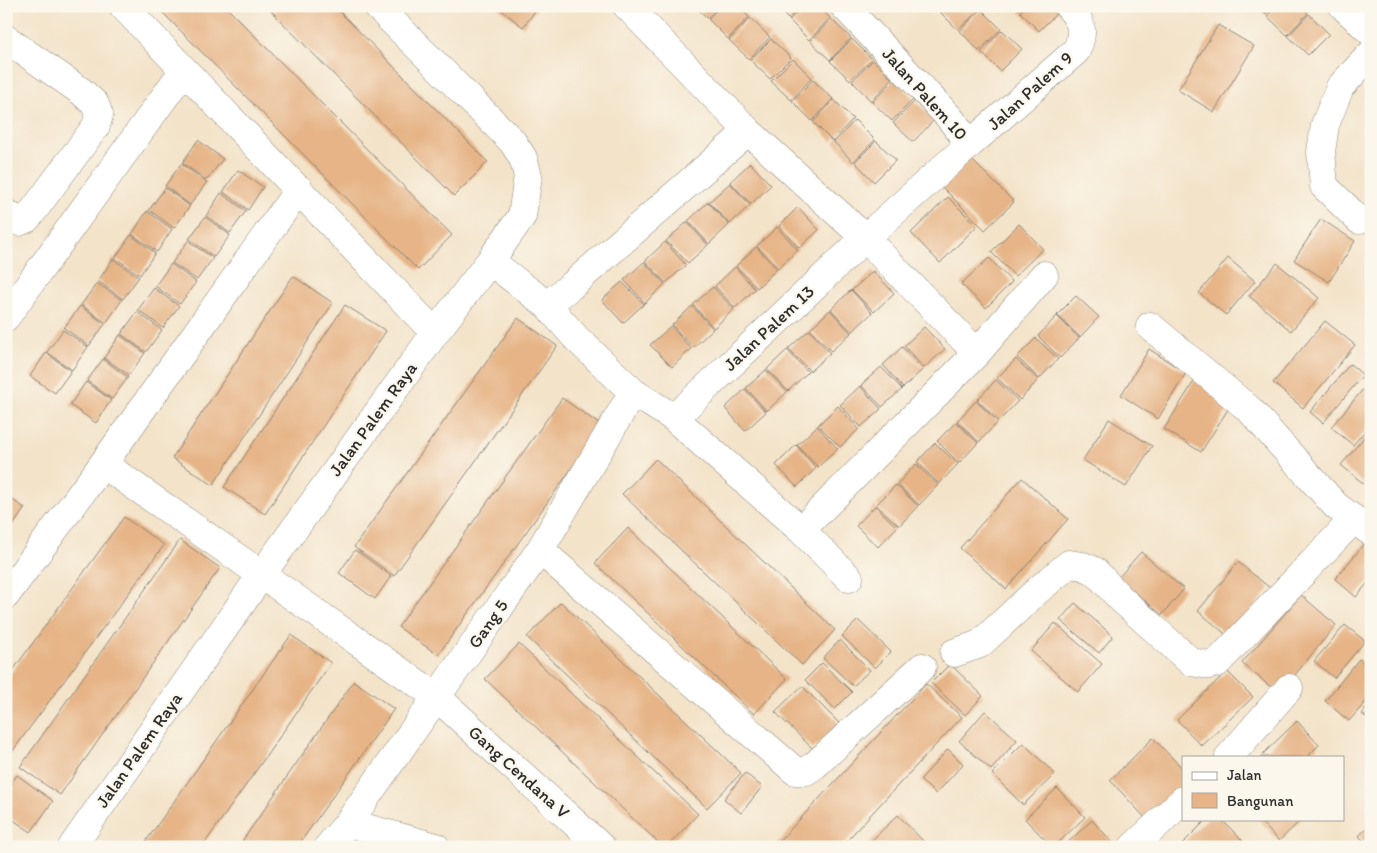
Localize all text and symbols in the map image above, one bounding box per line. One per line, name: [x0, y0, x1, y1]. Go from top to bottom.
street label: Jalan Palem 10: [878, 43, 972, 145]
street label: Jalan Palem 9: [983, 47, 1077, 135]
street label: Jalan Palem 13: [719, 280, 819, 376]
street label: Jalan Palem Raya: [324, 357, 422, 480]
street label: Gang 5: [463, 595, 513, 653]
street label: Jalan Palem Raya: [91, 688, 187, 812]
street label: Gang Cendana V: [464, 721, 574, 823]
legend: [1182, 756, 1344, 820]
text: Jalan: [1227, 766, 1261, 784]
text: Bangunan: [1227, 792, 1294, 810]

